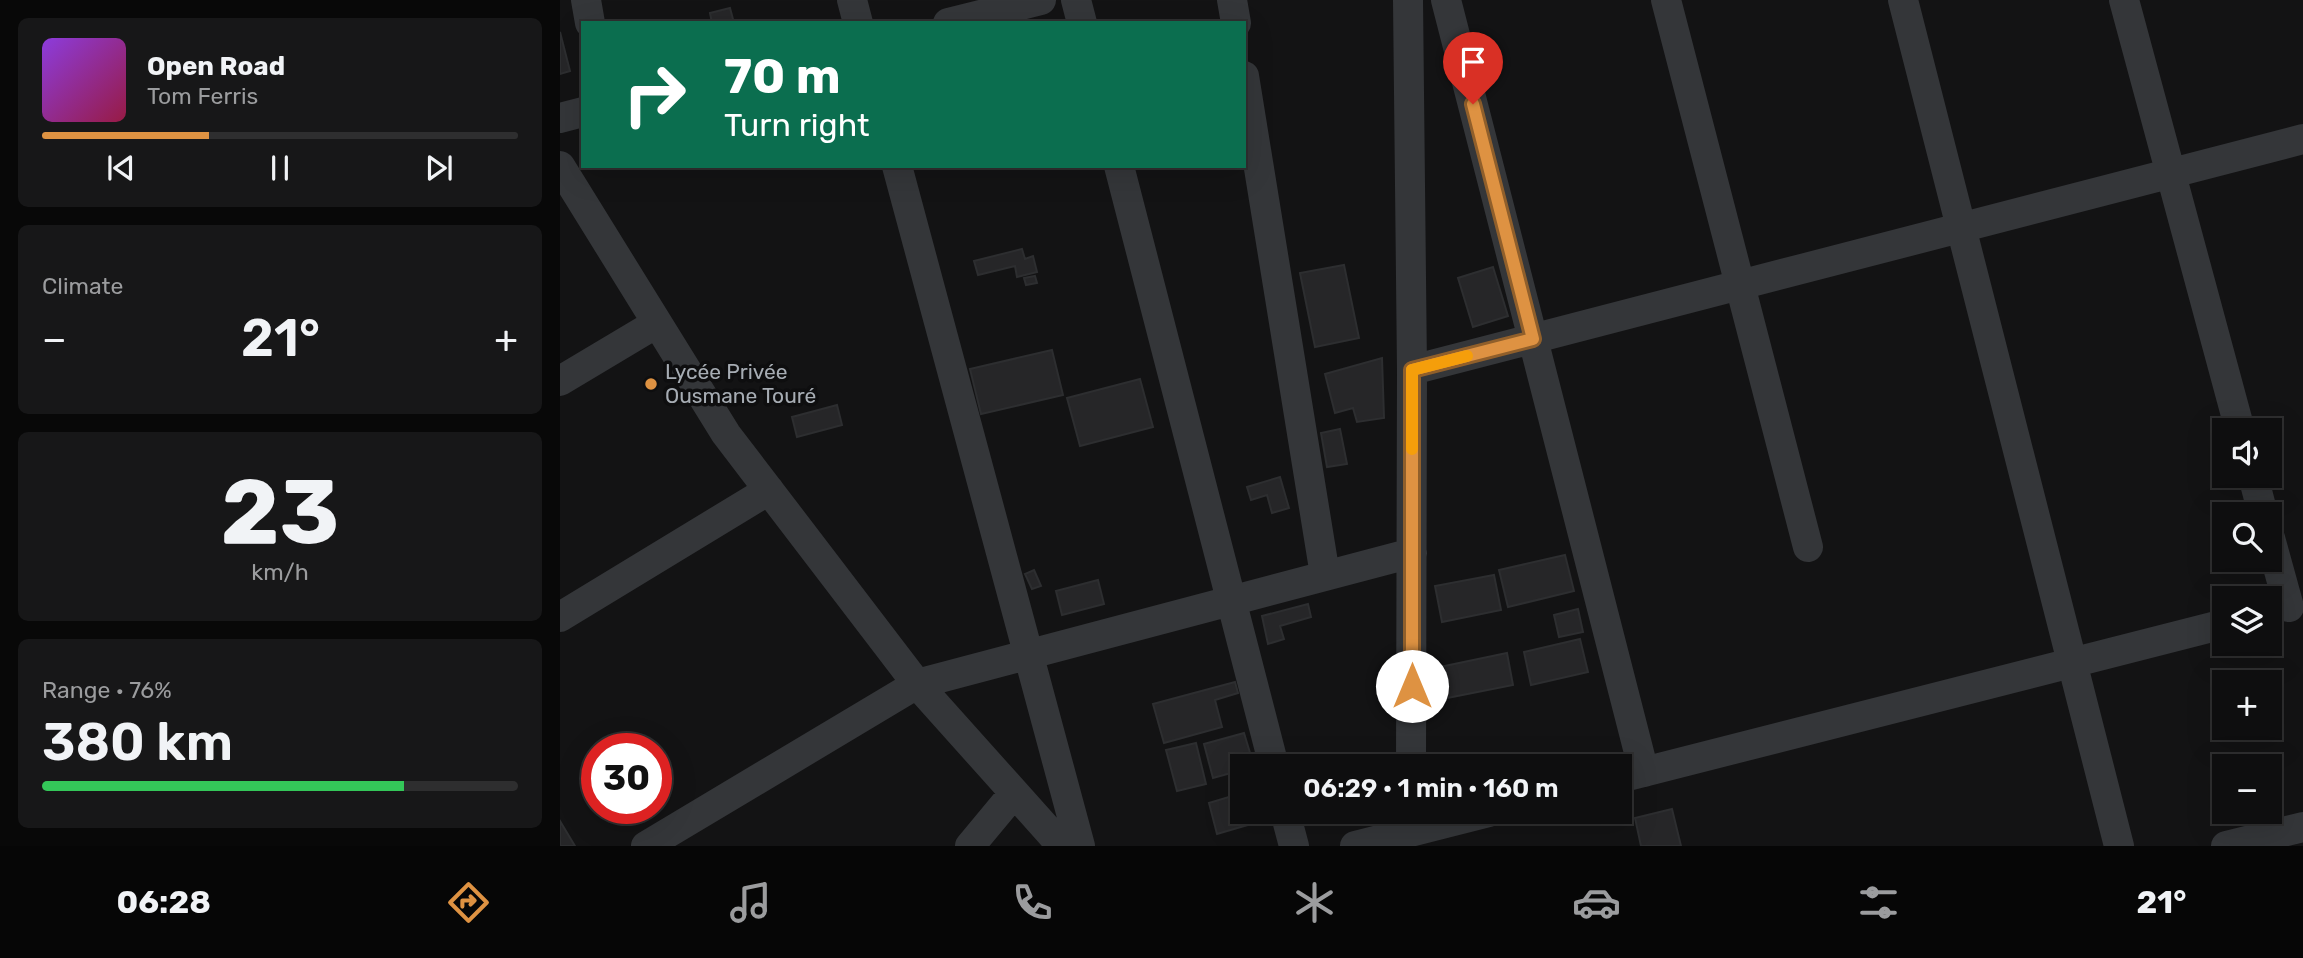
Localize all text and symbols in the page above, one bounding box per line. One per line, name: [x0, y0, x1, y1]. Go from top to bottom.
pin: [1443, 32, 1503, 104]
icon: arrive: [1454, 43, 1492, 81]
text: 70 m: [724, 47, 841, 105]
icon: right: [609, 49, 700, 140]
text: Open Road: [147, 51, 285, 82]
text: Tom Ferris: [147, 82, 258, 110]
text: Turn right: [724, 106, 869, 144]
icon: previous: [102, 149, 140, 187]
icon: pause: [261, 149, 299, 187]
icon: next: [420, 149, 458, 187]
text: Climate: [42, 272, 123, 300]
text: 21°: [241, 307, 320, 369]
text: −: [42, 316, 67, 362]
text: +: [494, 316, 518, 362]
place label: Lycée Privée Ousmane Touré: [665, 359, 816, 408]
marker: Lycée Privée Ousmane Touré: [643, 376, 659, 392]
map controls: [2212, 418, 2282, 824]
button: sound: [2212, 418, 2282, 488]
text: 23: [220, 458, 340, 566]
button: search: [2212, 502, 2282, 572]
text: km/h: [251, 558, 309, 586]
button: layers: [2212, 586, 2282, 656]
position arrow: [1375, 649, 1449, 723]
button: +: [2212, 670, 2282, 740]
text: Range · 76%: [42, 676, 172, 704]
text: 380 km: [42, 711, 233, 773]
speed limit sign: 30: [581, 733, 672, 824]
button: −: [2212, 754, 2282, 824]
text: 06:29 · 1 min · 160 m: [1303, 773, 1559, 804]
icon: directions: [444, 878, 493, 927]
icon: music: [726, 878, 775, 927]
icon: phone: [1008, 878, 1057, 927]
icon: climate: [1290, 878, 1339, 927]
icon: car: [1572, 878, 1621, 927]
icon: filters: [1854, 878, 1903, 927]
text: 06:28: [117, 883, 211, 921]
text: 21°: [2136, 883, 2186, 921]

